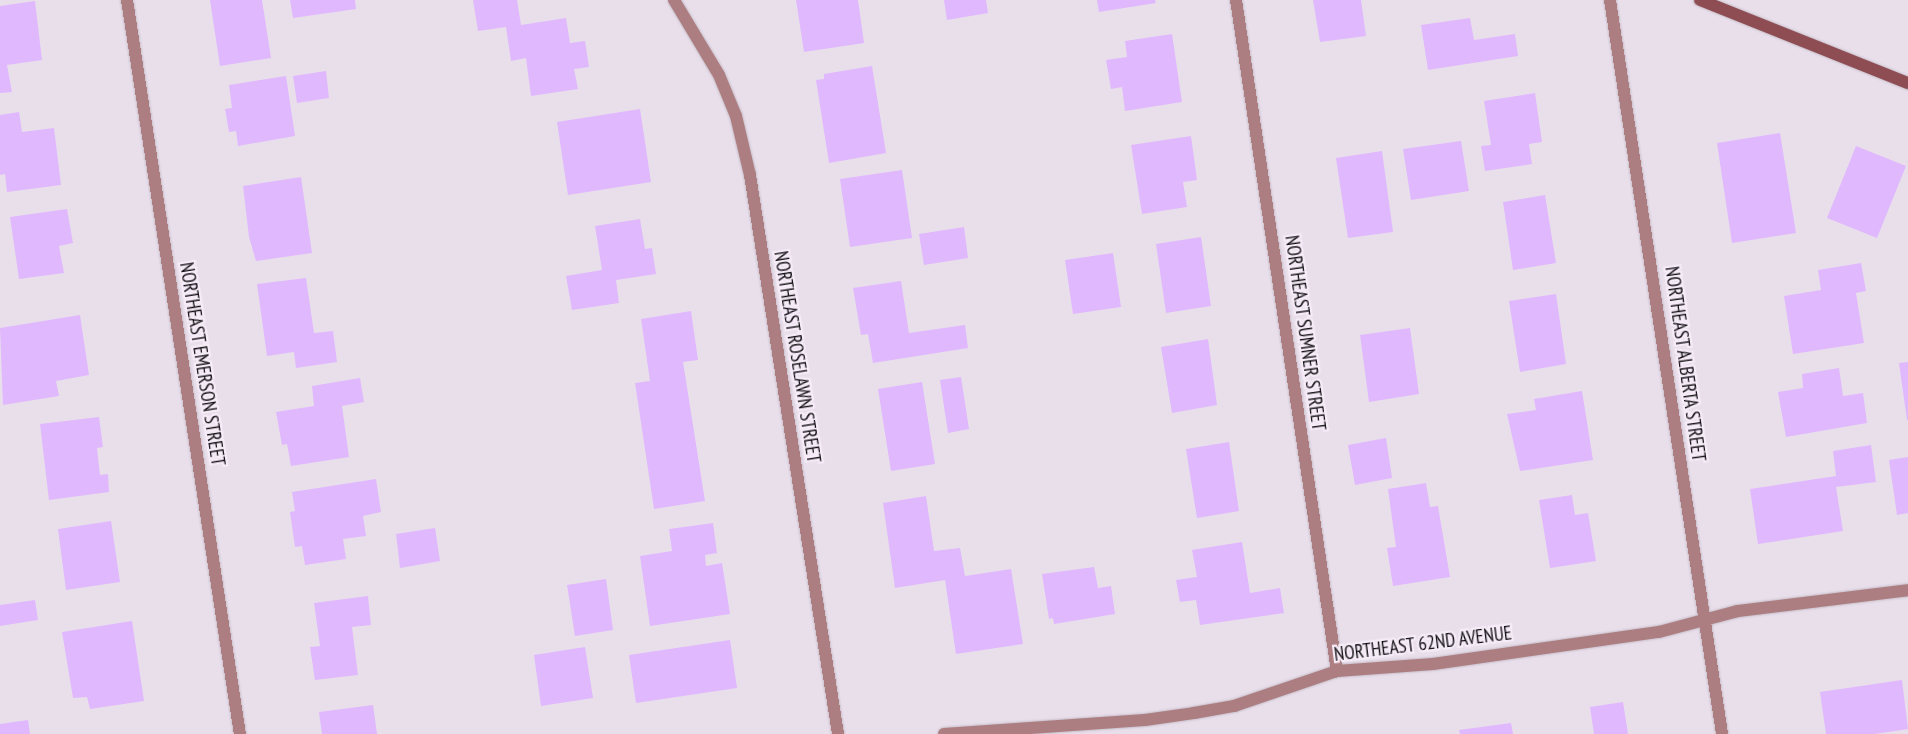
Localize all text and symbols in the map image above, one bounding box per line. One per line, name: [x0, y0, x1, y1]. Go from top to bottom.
street label: NORTHEAST SUMNER STREET: [1280, 234, 1330, 432]
street label: NORTHEAST ROSELAWN STREET: [769, 249, 825, 465]
street label: NORTHEAST EMERSON STREET: [175, 260, 229, 468]
street label: NORTHEAST ALBERTA STREET: [1660, 264, 1710, 464]
street label: NORTHEAST 62ND AVENUE: [1332, 622, 1514, 666]

